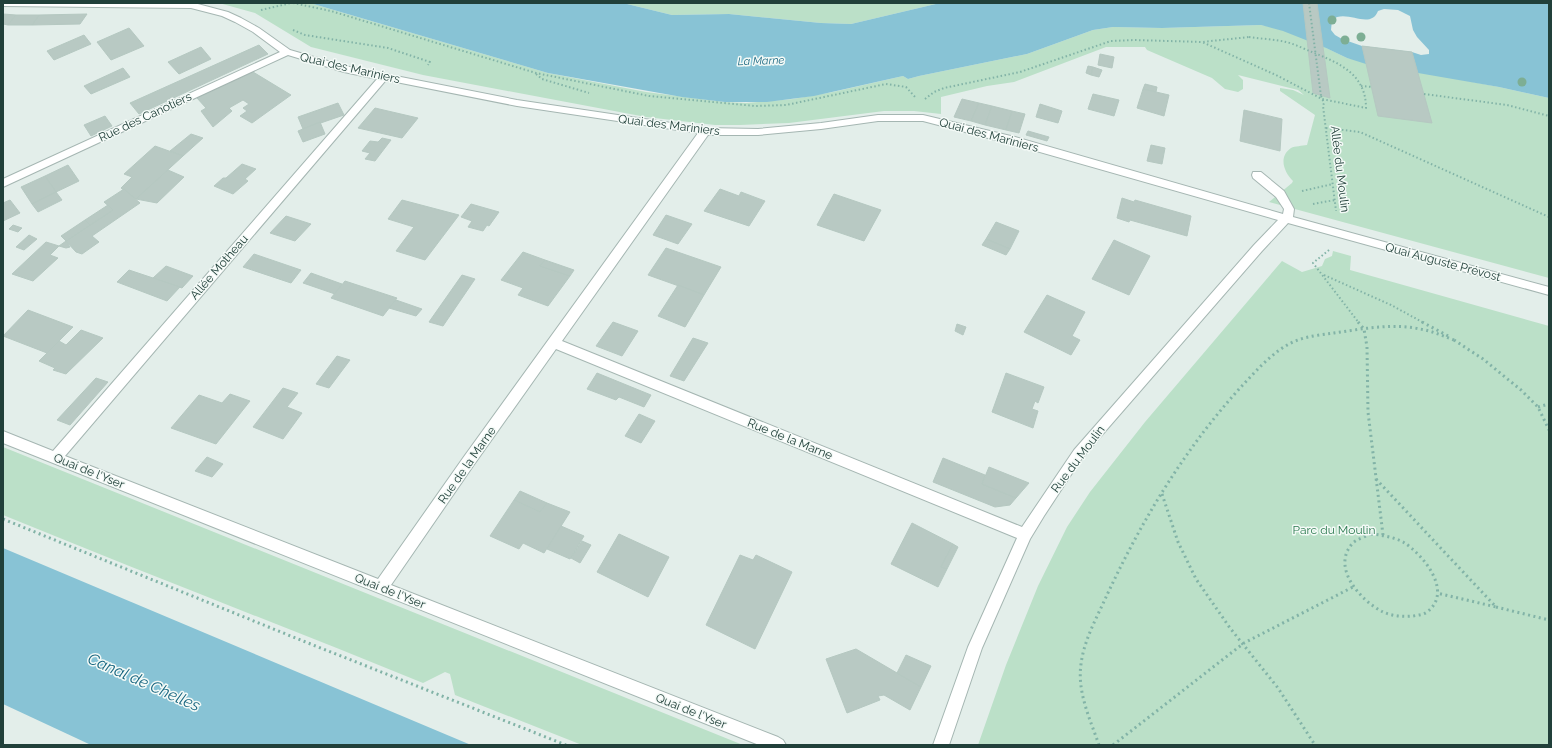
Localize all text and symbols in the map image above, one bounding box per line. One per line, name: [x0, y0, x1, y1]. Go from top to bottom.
street label: Quai des Mariniers: [299, 50, 402, 86]
water label: La Marne: [737, 54, 785, 68]
street label: Rue des Canotiers: [96, 89, 194, 145]
street label: Quai des Mariniers: [617, 112, 721, 138]
street label: Quai des Mariniers: [938, 115, 1040, 155]
street label: Allée du Moulin: [1328, 125, 1352, 213]
street label: Allée Motheau: [187, 232, 251, 302]
street label: Quai Auguste Prévost: [1384, 240, 1502, 284]
street label: Rue de la Marne: [745, 416, 835, 462]
street label: Rue du Moulin: [1048, 423, 1108, 495]
street label: Rue de la Marne: [435, 424, 499, 506]
street label: Quai de l'Yser: [52, 450, 127, 492]
park label: Parc du Moulin: [1293, 523, 1375, 537]
street label: Quai de l'Yser: [353, 570, 428, 612]
water label: Canal de Chelles: [85, 649, 204, 715]
street label: Quai de l'Yser: [654, 690, 729, 732]

